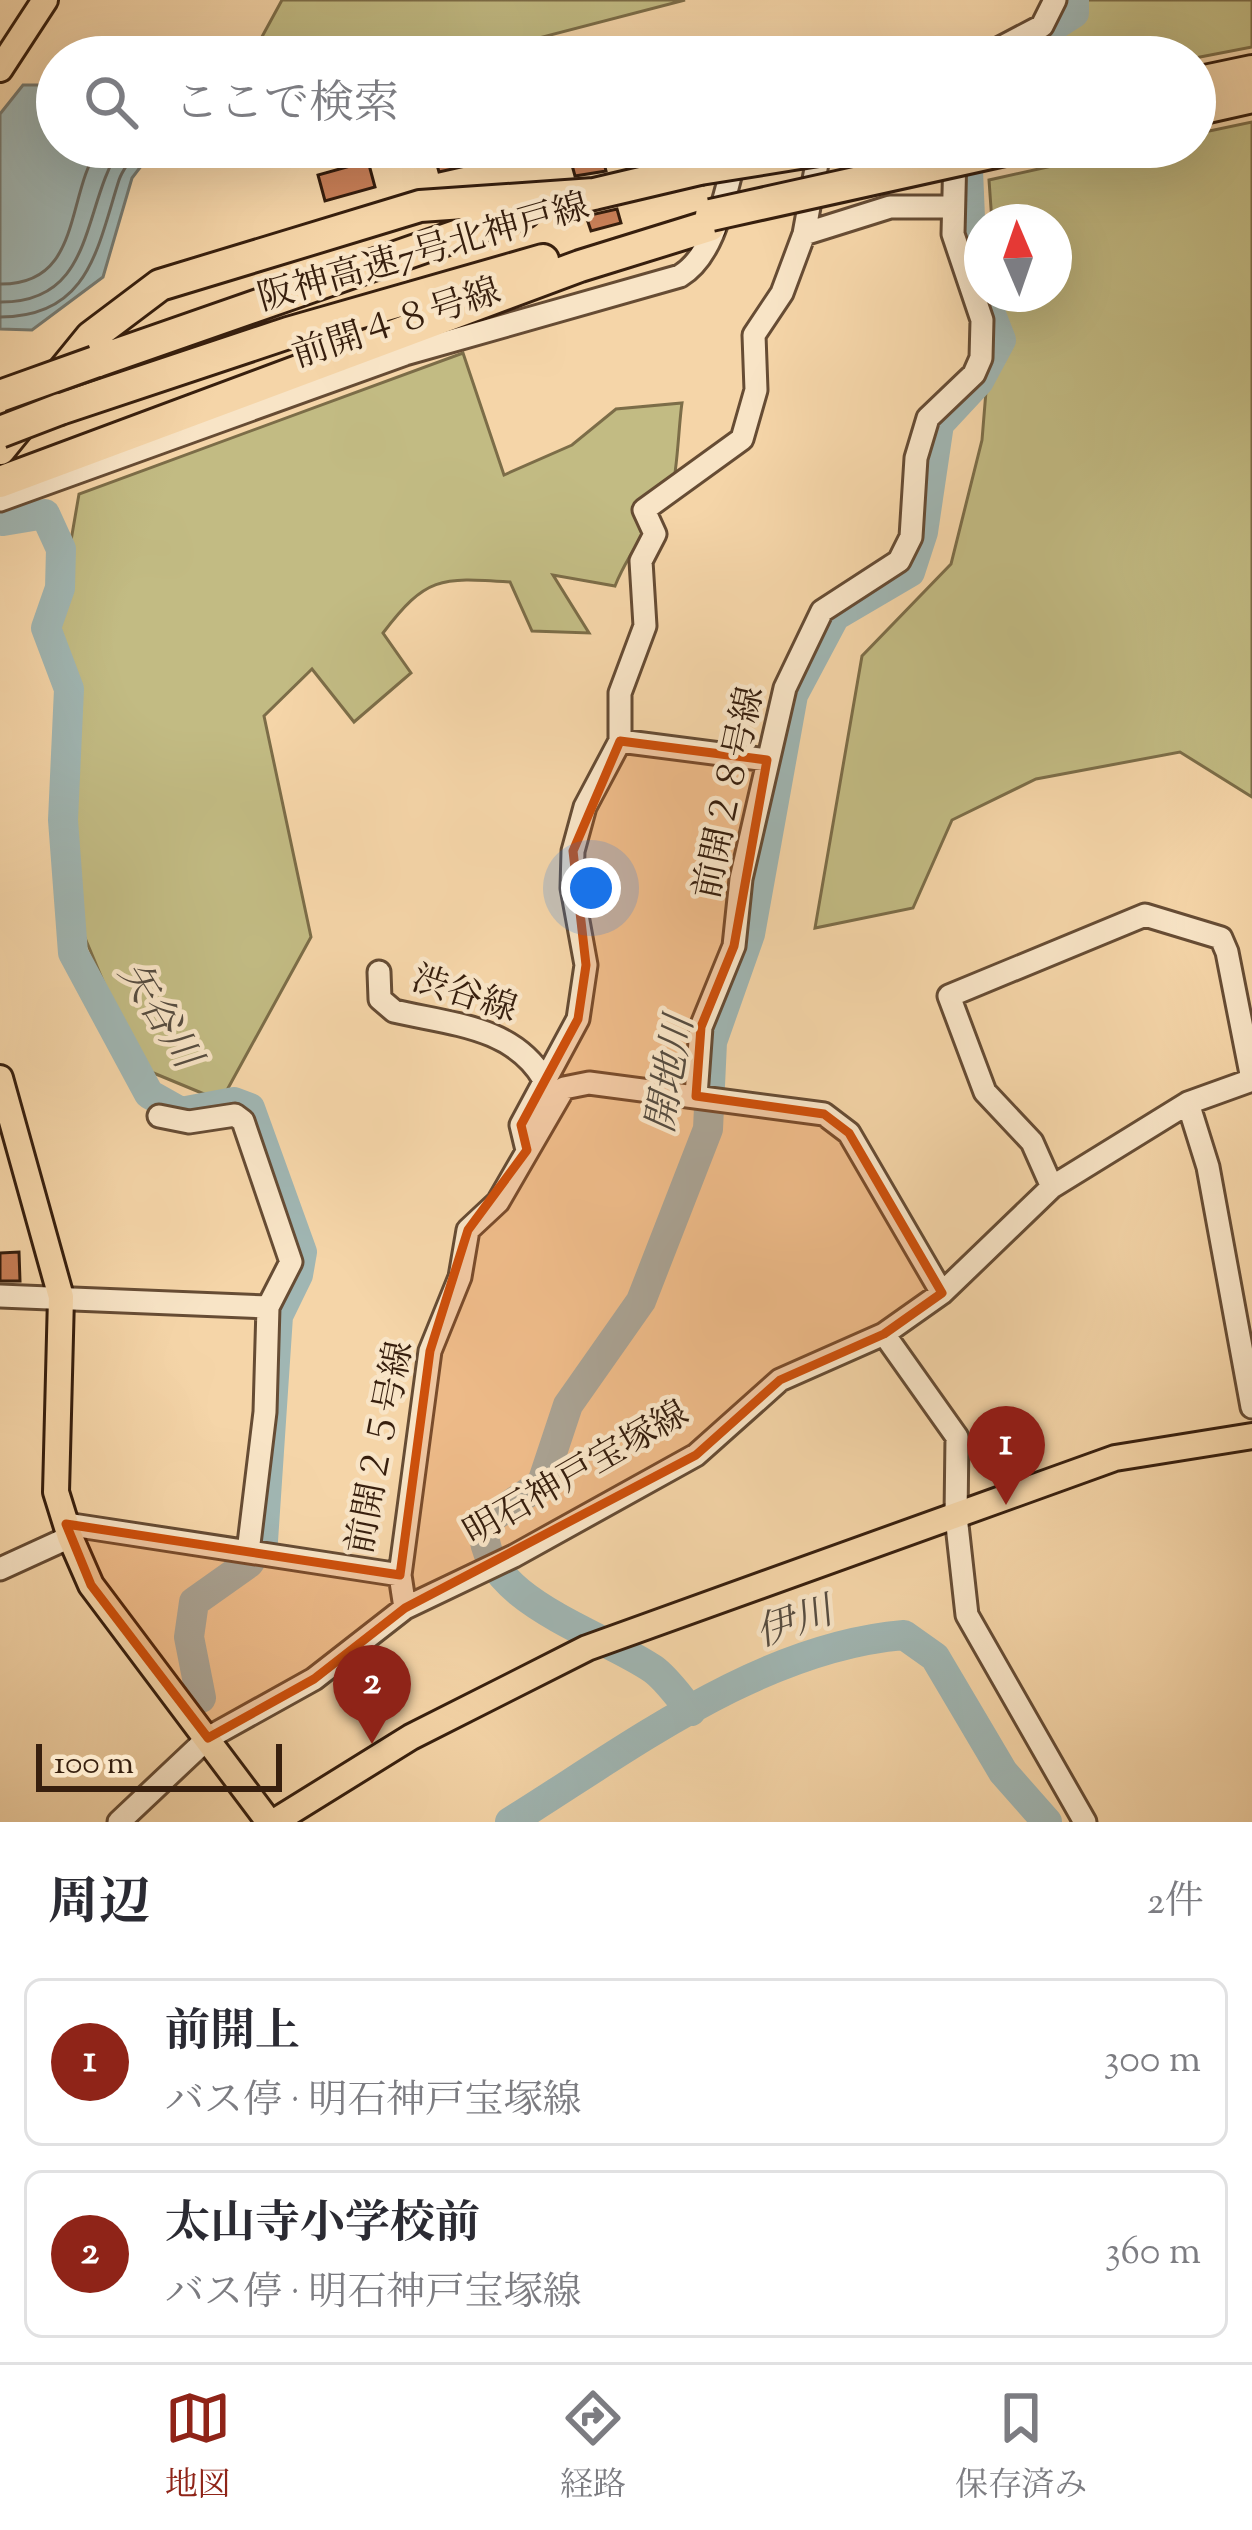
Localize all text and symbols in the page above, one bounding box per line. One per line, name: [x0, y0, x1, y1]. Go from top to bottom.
search box: [36, 36, 1216, 168]
icon: search: [78, 69, 144, 135]
text: ここで検索: [174, 74, 399, 139]
street label: 阪神高速7号北神戸線: [252, 182, 596, 326]
north arrow: [964, 204, 1072, 312]
street label: 前開４８号線: [286, 267, 508, 383]
street label: 前開２８号線: [683, 682, 779, 904]
your location: [561, 858, 621, 918]
water label: 矢谷川: [102, 952, 214, 1084]
street label: 渋谷線: [405, 955, 523, 1037]
water label: 開地川: [635, 1009, 711, 1137]
street label: 前開２５号線: [336, 1337, 428, 1559]
street label: 明石神戸宝塚線: [455, 1389, 699, 1561]
pin: 1: [967, 1406, 1045, 1505]
water label: 伊川: [749, 1585, 845, 1664]
pin: 2: [333, 1645, 411, 1744]
scale bar: [36, 1738, 282, 1791]
text: 100 m: [54, 1741, 134, 1789]
text: 周辺: [48, 1869, 150, 1942]
text: 2件: [1147, 1876, 1204, 1932]
text: 前開上: [165, 2002, 300, 2067]
text: 1: [83, 2034, 97, 2090]
text: 300 m: [1104, 2034, 1201, 2090]
text: バス停 · 明石神戸宝塚線: [165, 2075, 581, 2131]
text: 太山寺小学校前: [165, 2194, 480, 2259]
text: 2: [81, 2226, 99, 2282]
text: 360 m: [1105, 2226, 1201, 2282]
text: バス停 · 明石神戸宝塚線: [165, 2267, 581, 2323]
tab: 地図: [165, 2385, 231, 2511]
tab: 経路: [560, 2385, 626, 2511]
tab: 保存済み: [955, 2385, 1087, 2511]

